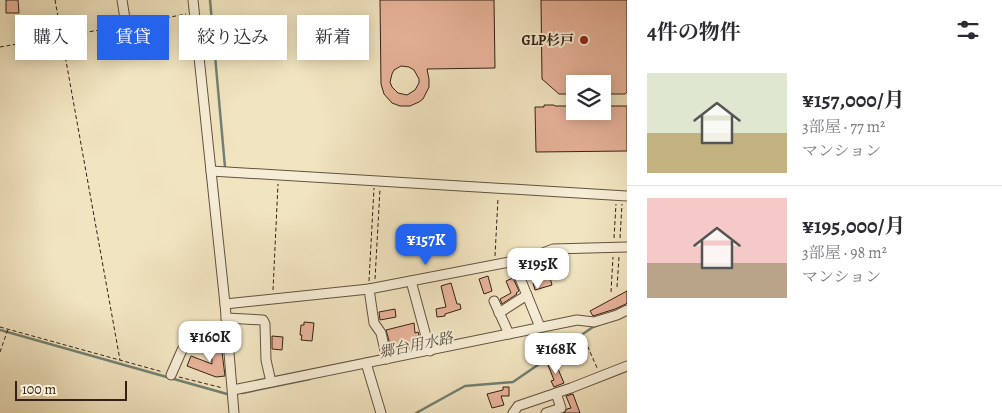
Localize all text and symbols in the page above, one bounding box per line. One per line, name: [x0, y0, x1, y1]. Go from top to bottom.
chip: 購入: [15, 15, 87, 60]
chip: 賃貸: [97, 15, 169, 60]
chip: 絞り込み: [179, 15, 287, 60]
chip: 新着: [297, 15, 369, 60]
icon: filters: [954, 16, 982, 44]
text: 4件の物件: [647, 18, 741, 46]
place label: GLP杉戸: [522, 31, 574, 50]
marker: GLP杉戸: [578, 34, 590, 46]
map controls: [566, 75, 611, 120]
button: layers: [566, 75, 611, 120]
text: ¥157,000/月: [802, 86, 905, 114]
icon: home: [687, 93, 747, 153]
text: 3部屋 · 77 m²: [802, 116, 885, 138]
text: マンション: [802, 140, 881, 162]
text: ¥195,000/月: [802, 212, 906, 240]
icon: home: [687, 218, 747, 278]
pin: ¥157K: [391, 224, 461, 266]
text: ¥157K: [406, 229, 446, 251]
text: 3部屋 · 98 m²: [802, 242, 887, 264]
pin: ¥195K: [503, 248, 573, 290]
text: ¥195K: [518, 253, 558, 275]
text: マンション: [802, 266, 881, 288]
pin: ¥160K: [175, 320, 245, 363]
text: ¥160K: [190, 326, 230, 348]
water label: 郷台用水路: [377, 327, 456, 363]
pin: ¥168K: [521, 332, 591, 375]
text: ¥168K: [536, 338, 576, 360]
scale bar: [15, 378, 128, 401]
text: 100 m: [22, 380, 56, 399]

